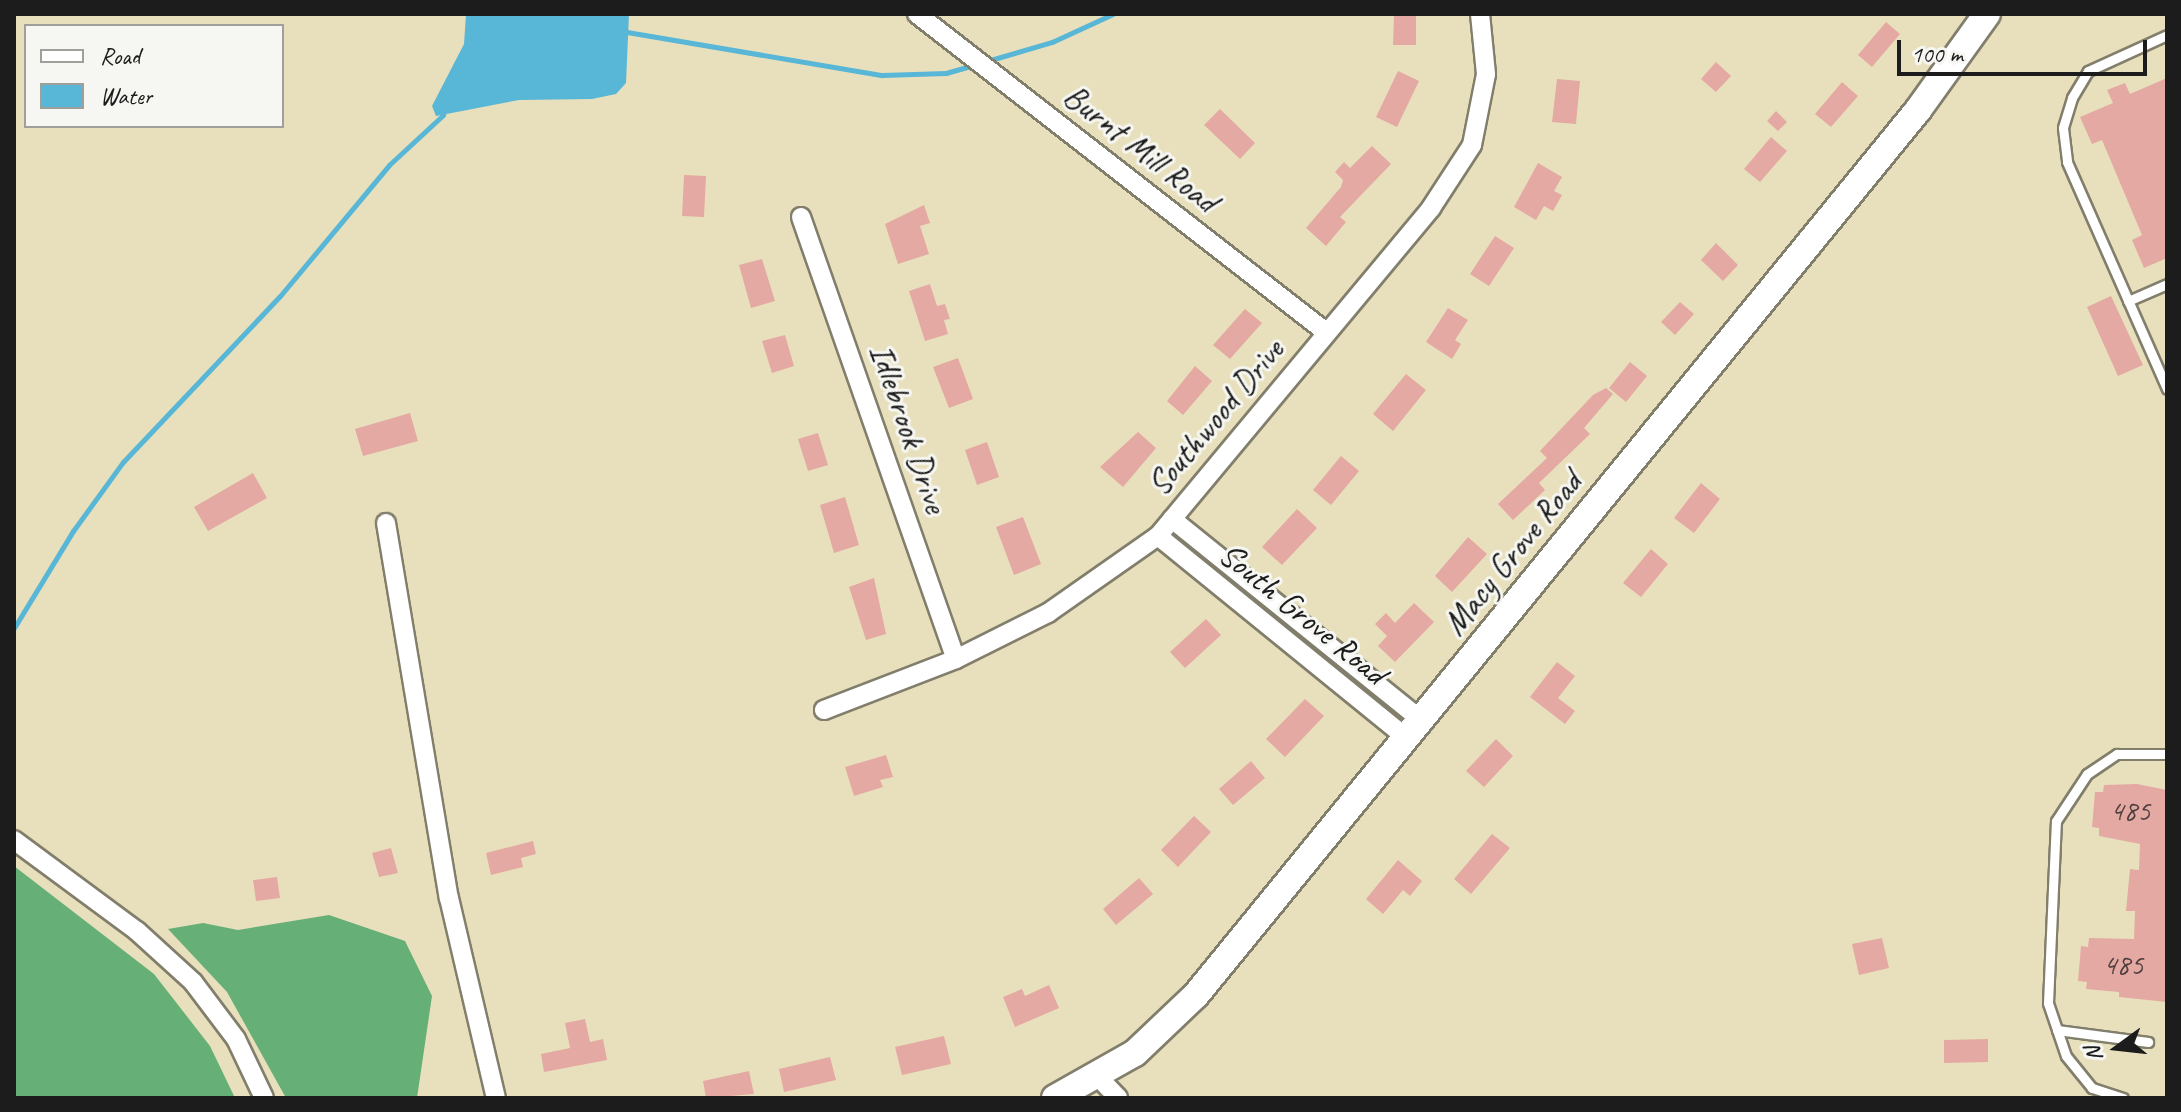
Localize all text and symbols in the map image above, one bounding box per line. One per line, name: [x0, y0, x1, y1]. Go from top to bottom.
legend: [24, 24, 284, 128]
scale bar: [1901, 24, 2151, 74]
text: 100 m: [1911, 39, 1963, 69]
text: Road: [100, 41, 140, 71]
street label: Burnt Mill Road: [1056, 75, 1226, 221]
text: Water: [100, 81, 152, 111]
street label: Southwood Drive: [1138, 330, 1292, 504]
street label: Idlebrook Drive: [861, 338, 957, 518]
street label: Macy Grove Road: [1433, 463, 1591, 643]
street label: South Grove Road: [1211, 533, 1395, 693]
house number: 485: [2110, 792, 2150, 828]
house number: 485: [2103, 946, 2143, 982]
north arrow: [2077, 1008, 2157, 1088]
text: N: [2079, 1044, 2109, 1064]

